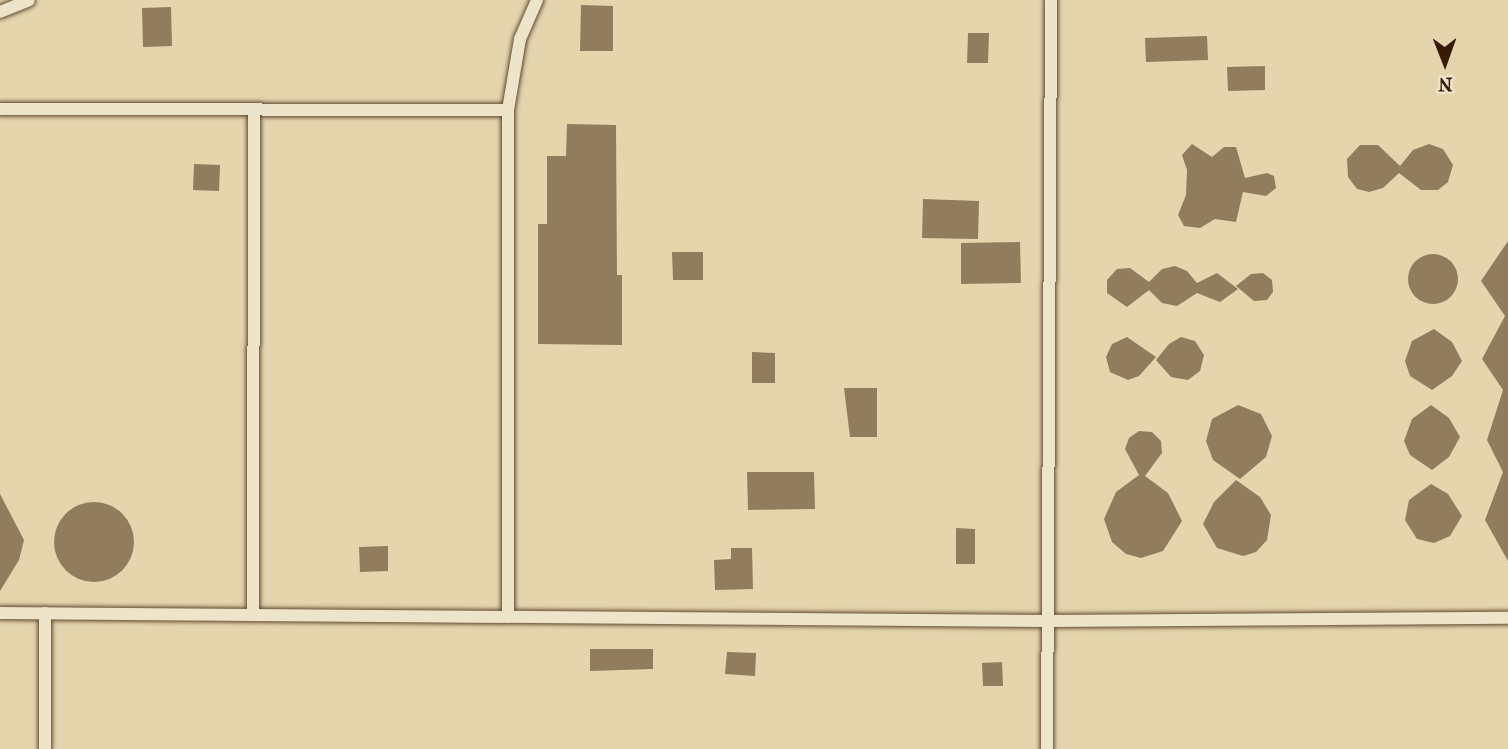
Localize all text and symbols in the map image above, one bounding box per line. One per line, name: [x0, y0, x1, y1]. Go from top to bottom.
north arrow: [1410, 28, 1480, 98]
text: N: [1438, 73, 1453, 95]

